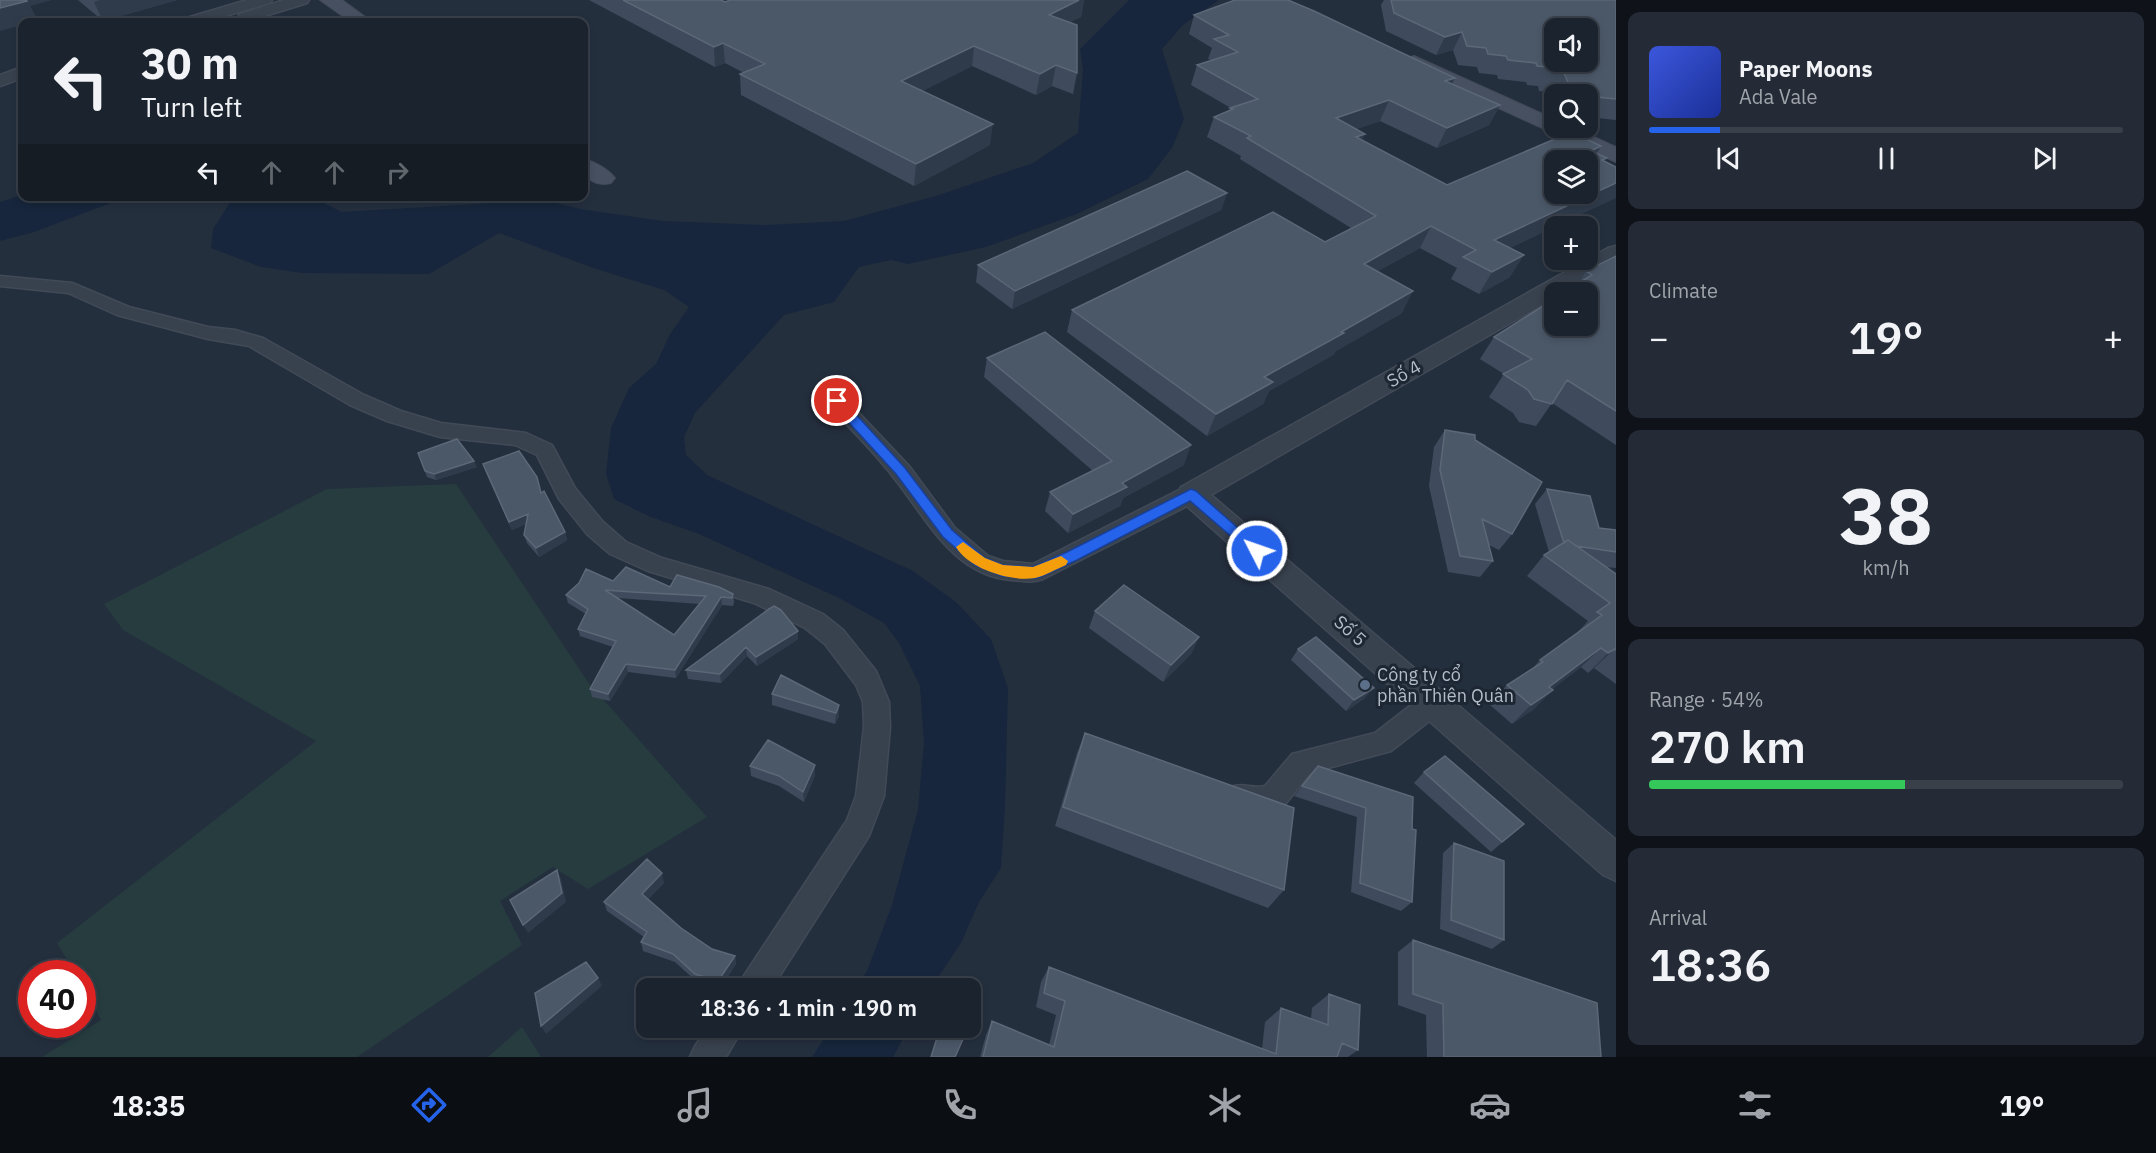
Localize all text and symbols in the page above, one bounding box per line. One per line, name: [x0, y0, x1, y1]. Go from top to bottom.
map controls: [1544, 18, 1598, 336]
button: sound: [1544, 18, 1598, 72]
text: 30 m: [141, 36, 239, 91]
icon: left: [42, 42, 120, 120]
text: Paper Moons: [1739, 54, 1872, 83]
text: Ada Vale: [1739, 83, 1818, 110]
button: search: [1544, 84, 1598, 138]
text: Turn left: [141, 89, 242, 124]
icon: previous: [1712, 142, 1745, 175]
icon: pause: [1870, 142, 1903, 175]
icon: next: [2028, 142, 2061, 175]
button: layers: [1544, 150, 1598, 204]
icon: left: [192, 156, 225, 189]
icon: ahead: [255, 156, 288, 189]
icon: ahead: [318, 156, 351, 189]
icon: right: [381, 156, 414, 189]
button: +: [1544, 216, 1598, 270]
text: Climate: [1649, 277, 1718, 304]
button: −: [1544, 282, 1598, 336]
text: 19°: [1848, 308, 1924, 366]
text: −: [1649, 316, 1669, 359]
text: +: [2103, 316, 2123, 359]
street label: Số 4: [1383, 355, 1425, 392]
pin: [811, 375, 862, 426]
icon: arrive: [820, 384, 853, 417]
text: 38: [1839, 464, 1933, 565]
position arrow: [1225, 519, 1289, 583]
text: km/h: [1862, 554, 1910, 581]
street label: Số 5: [1329, 610, 1371, 651]
place label: Công ty cổ phần Thiên Quân: [1377, 663, 1514, 707]
marker: Công ty cổ phần Thiên Quân: [1358, 678, 1372, 692]
text: Range · 54%: [1649, 686, 1764, 713]
text: 270 km: [1649, 717, 1806, 775]
text: Arrival: [1649, 904, 1707, 931]
text: 18:36: [1649, 935, 1771, 993]
speed limit sign: 40: [18, 960, 96, 1038]
text: 18:36 · 1 min · 190 m: [700, 993, 917, 1022]
icon: directions: [408, 1084, 450, 1126]
icon: music: [674, 1084, 716, 1126]
icon: phone: [939, 1084, 981, 1126]
icon: climate: [1204, 1084, 1246, 1126]
icon: car: [1469, 1084, 1511, 1126]
icon: filters: [1734, 1084, 1776, 1126]
text: 18:35: [112, 1088, 185, 1123]
text: 19°: [1999, 1088, 2044, 1123]

